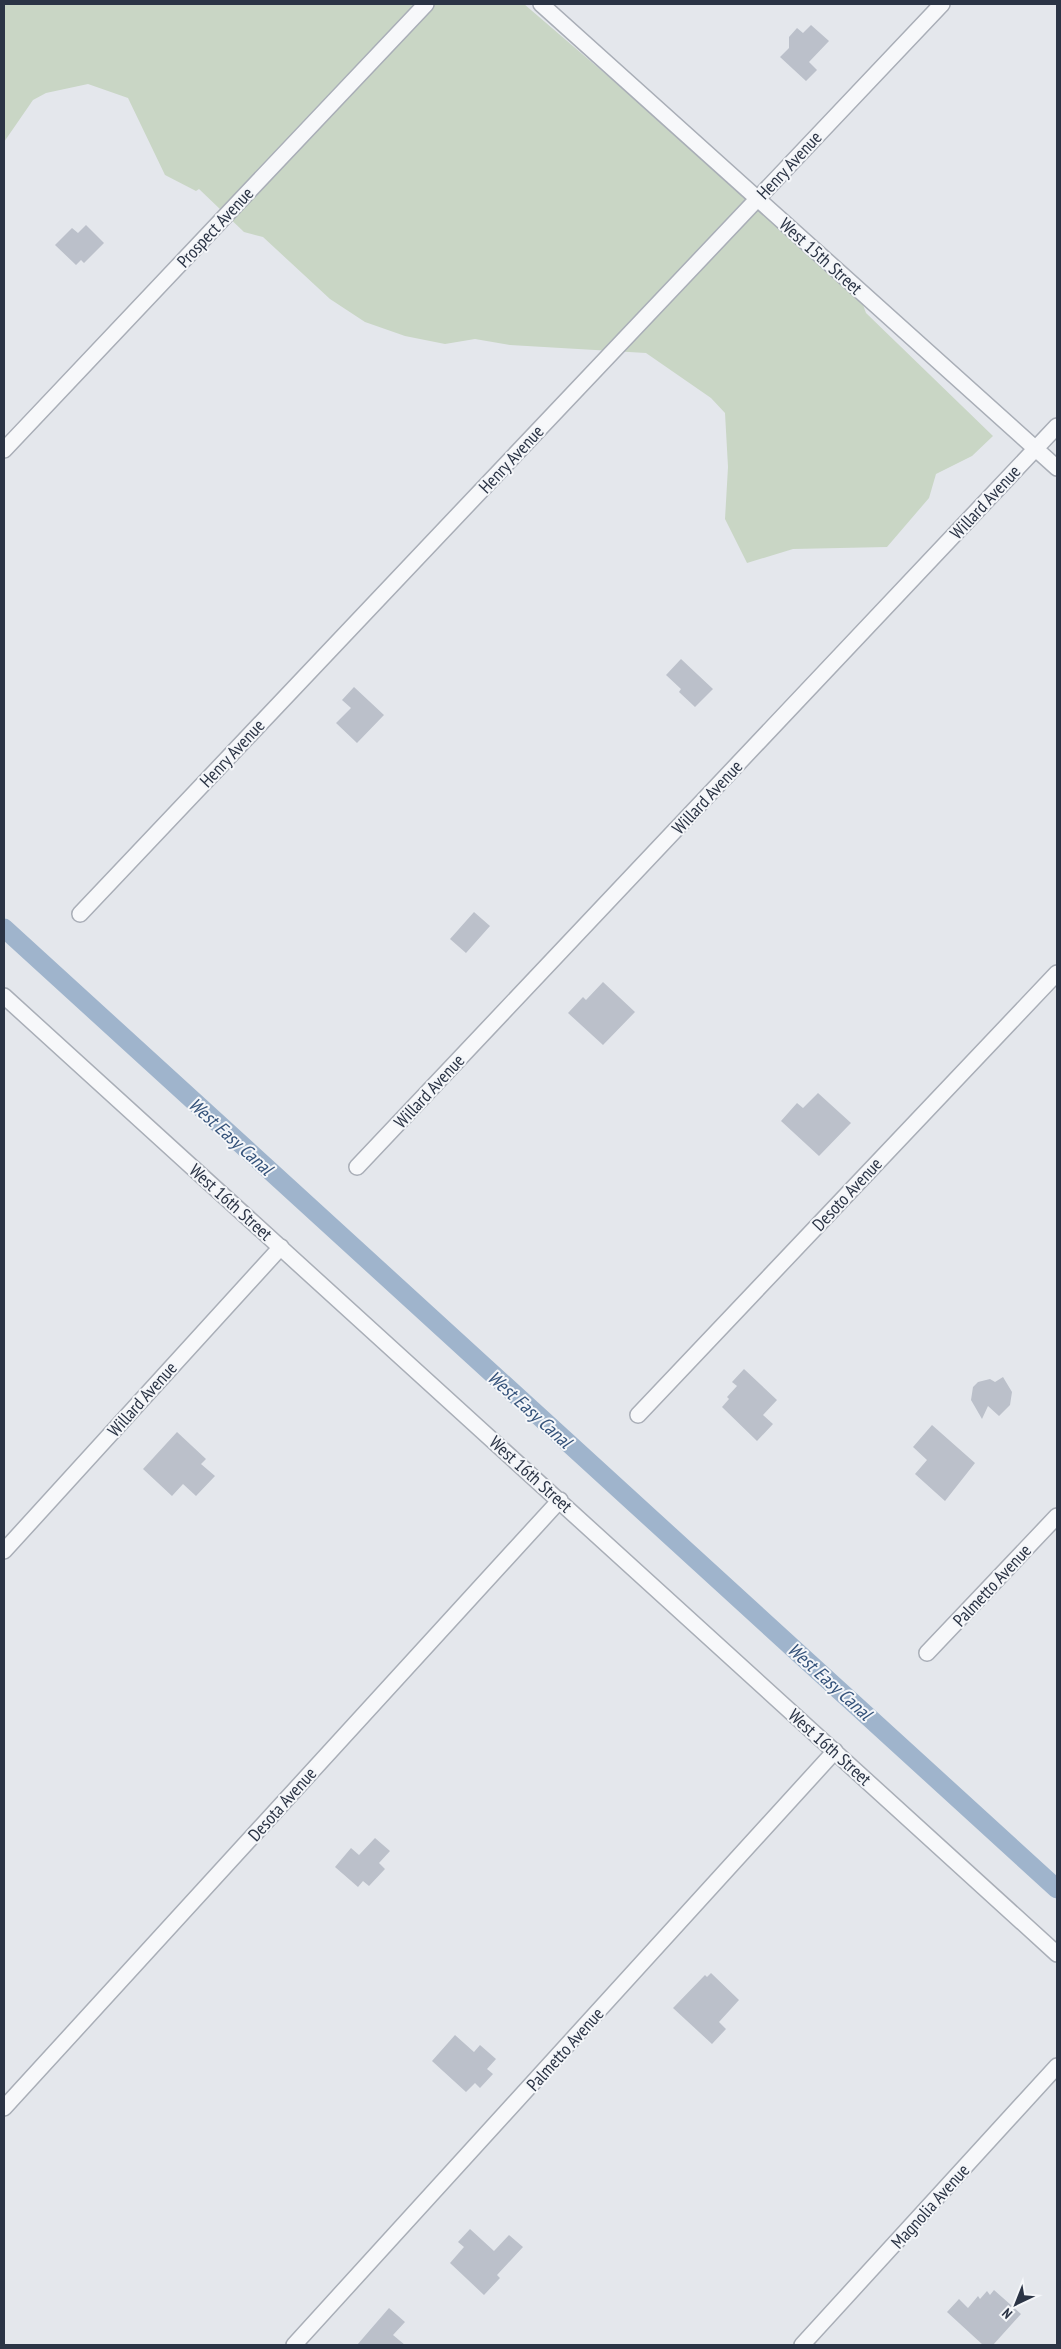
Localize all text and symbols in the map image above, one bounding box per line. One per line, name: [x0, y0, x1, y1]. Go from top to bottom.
street label: Henry Avenue: [752, 126, 826, 204]
street label: Prospect Avenue: [172, 182, 258, 272]
street label: West 15th Street: [775, 213, 867, 299]
street label: Henry Avenue: [474, 420, 548, 498]
street label: Willard Avenue: [945, 460, 1025, 544]
street label: Henry Avenue: [195, 714, 269, 792]
street label: Willard Avenue: [667, 755, 747, 839]
street label: Willard Avenue: [389, 1049, 469, 1133]
water label: West Easy Canal: [184, 1092, 279, 1181]
street label: Desoto Avenue: [807, 1152, 887, 1236]
street label: West 16th Street: [185, 1159, 277, 1245]
street label: Willard Avenue: [102, 1357, 182, 1441]
water label: West Easy Canal: [483, 1365, 578, 1454]
street label: West 16th Street: [485, 1431, 577, 1517]
street label: Palmetto Avenue: [948, 1539, 1036, 1631]
water label: West Easy Canal: [783, 1637, 878, 1726]
street label: West 16th Street: [784, 1704, 876, 1790]
street label: Desota Avenue: [243, 1762, 321, 1846]
street label: Palmetto Avenue: [521, 2002, 609, 2096]
street label: Magnolia Avenue: [886, 2159, 974, 2253]
north arrow: [991, 2279, 1041, 2329]
text: N: [998, 2304, 1016, 2323]

